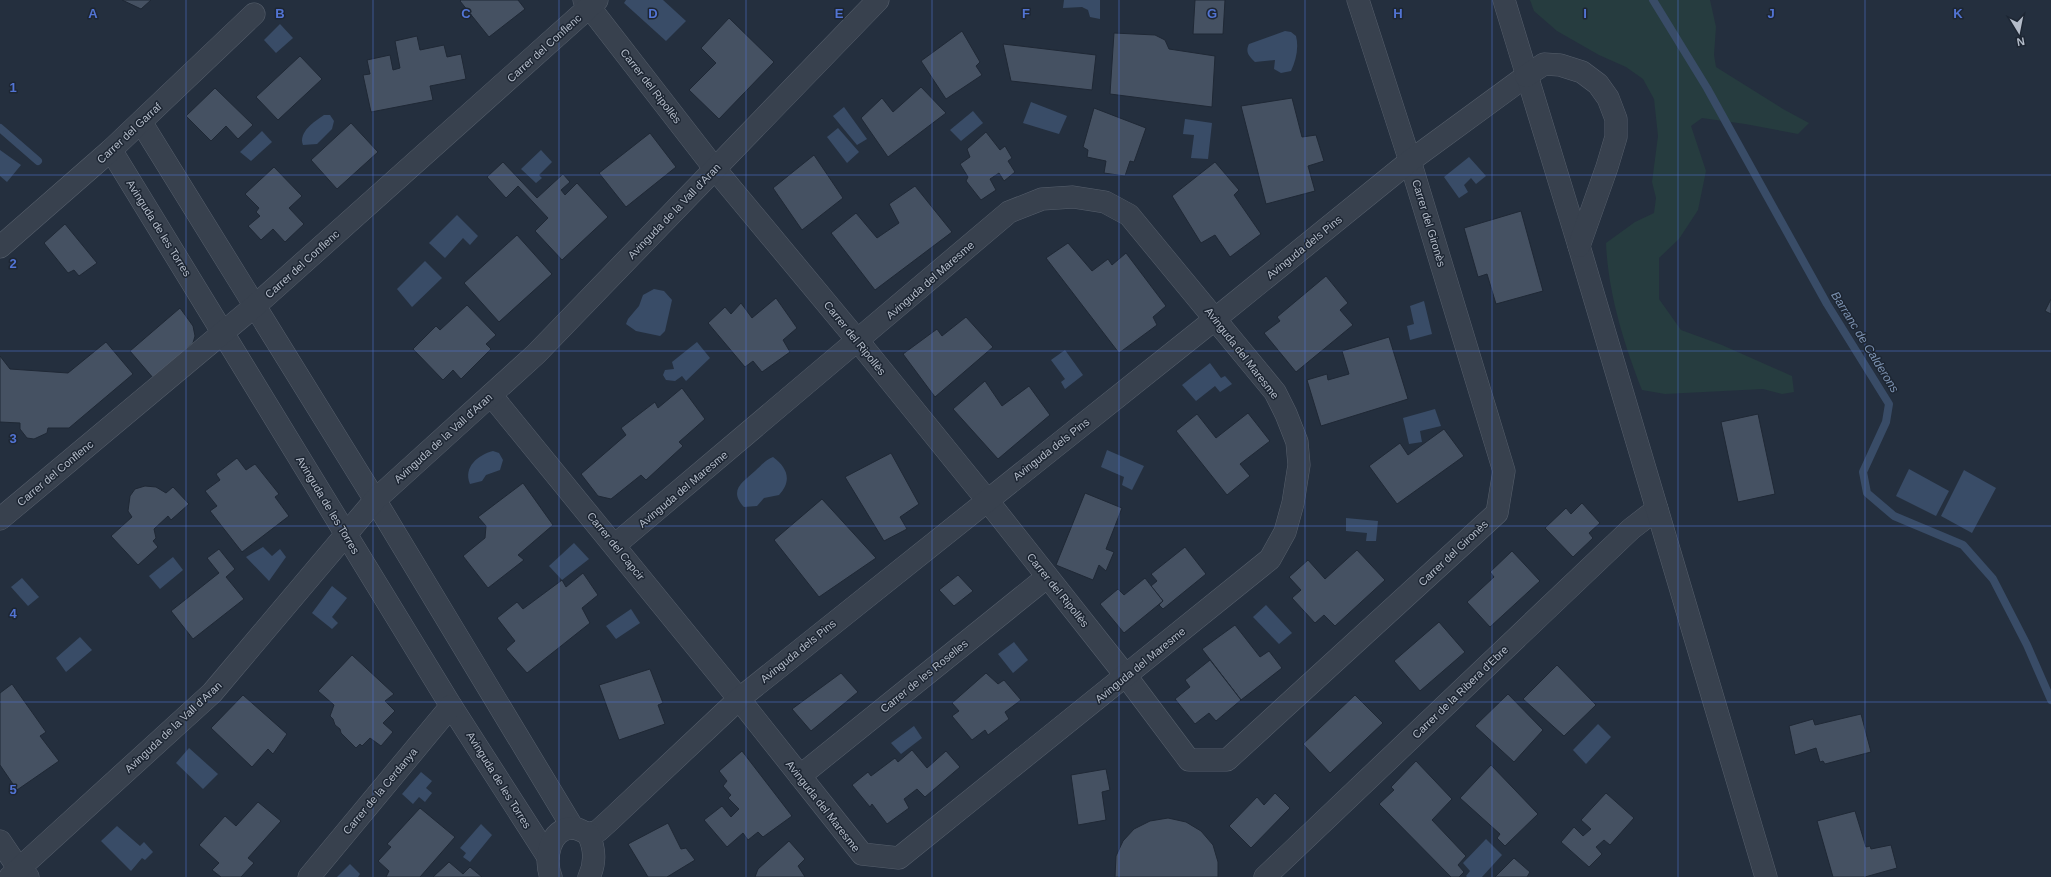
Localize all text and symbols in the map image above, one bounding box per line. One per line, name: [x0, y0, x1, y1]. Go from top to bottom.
text: A: [88, 6, 98, 21]
text: B: [275, 6, 285, 21]
text: C: [461, 6, 471, 21]
text: D: [648, 6, 658, 21]
text: E: [835, 6, 844, 21]
text: F: [1022, 6, 1030, 21]
text: G: [1207, 6, 1217, 21]
text: H: [1393, 6, 1403, 21]
text: I: [1583, 6, 1587, 21]
text: J: [1767, 6, 1775, 21]
text: K: [1953, 6, 1963, 21]
street label: Carrer del Conflenc: [505, 11, 584, 84]
north arrow: [1999, 12, 2039, 52]
text: N: [2016, 35, 2026, 48]
street label: Carrer del Ripollès: [618, 46, 684, 126]
text: 1: [9, 80, 17, 95]
street label: Carrer del Garraf: [95, 100, 164, 166]
street label: Avinguda de la Vall d'Aran: [625, 161, 723, 261]
street label: Avinguda de les Torres: [124, 178, 194, 279]
street label: Carrer del Gironès: [1410, 178, 1448, 268]
street label: Avinguda dels Pins: [1264, 213, 1344, 281]
street label: Carrer del Conflenc: [263, 227, 342, 300]
street label: Avinguda del Maresme: [884, 239, 976, 321]
text: 2: [9, 256, 17, 271]
water label: Barranc de Calderons: [1828, 289, 1902, 395]
street label: Carrer del Ripollès: [822, 299, 889, 378]
street label: Avinguda del Maresme: [1203, 305, 1281, 401]
street label: Avinguda de la Vall d'Aran: [392, 391, 494, 485]
street label: Avinguda dels Pins: [1011, 415, 1092, 482]
text: 3: [9, 431, 17, 446]
street label: Carrer del Conflenc: [15, 437, 96, 508]
street label: Avinguda del Maresme: [636, 448, 730, 530]
street label: Avinguda de les Torres: [294, 454, 362, 556]
street label: Carrer del Capcir: [585, 510, 647, 583]
street label: Carrer del Gironès: [1416, 517, 1491, 588]
street label: Carrer del Ripollès: [1025, 551, 1092, 630]
text: 4: [9, 606, 17, 621]
street label: Avinguda dels Pins: [758, 617, 838, 685]
street label: Avinguda del Maresme: [1093, 625, 1187, 705]
street label: Carrer de les Roselles: [878, 637, 970, 715]
street label: Carrer de la Ribera d'Ebre: [1410, 643, 1510, 741]
street label: Avinguda de la Vall d'Aran: [122, 679, 224, 775]
street label: Avinguda de les Torres: [464, 730, 534, 831]
street label: Carrer de la Cerdanya: [340, 745, 420, 837]
street label: Avinguda del Maresme: [784, 758, 862, 854]
text: 5: [9, 782, 17, 797]

